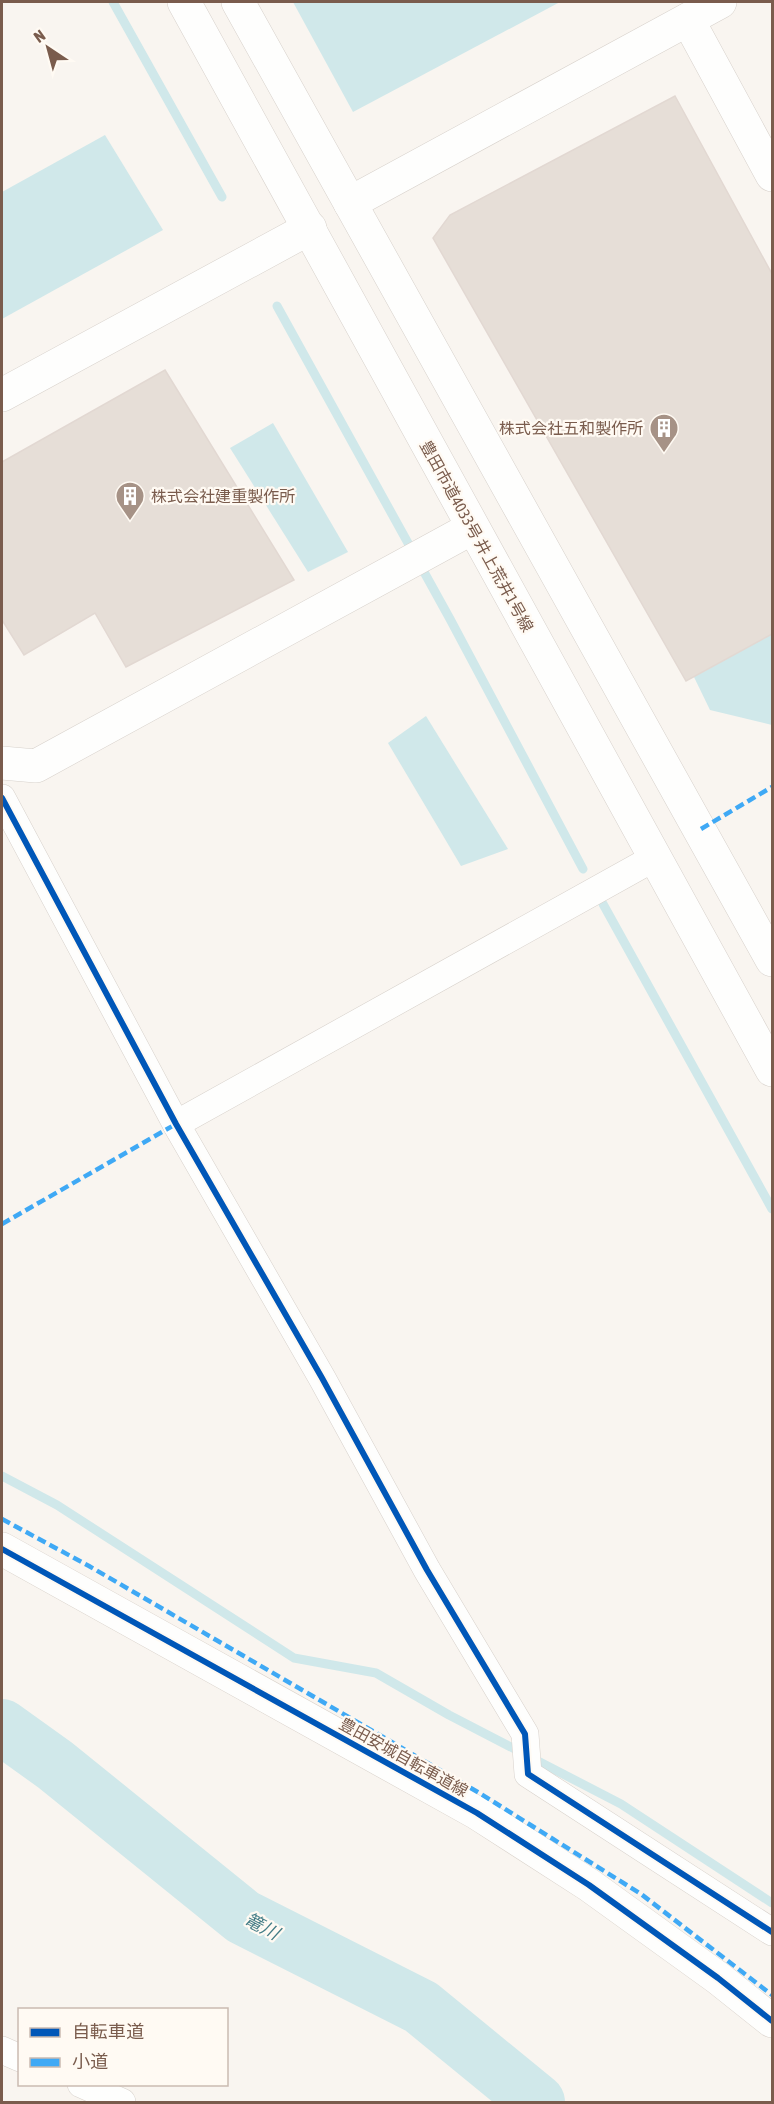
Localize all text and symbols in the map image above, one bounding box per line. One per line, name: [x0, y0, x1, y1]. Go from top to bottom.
north arrow: [18, 18, 78, 78]
text: N: [30, 26, 48, 46]
building icon: 株式会社五和製作所: [648, 412, 680, 454]
place label: 株式会社五和製作所: [499, 419, 643, 437]
street label: 豊田市道4033号 井上荒井1号線: [417, 437, 537, 635]
building icon: 株式会社建重製作所: [114, 480, 146, 522]
place label: 株式会社建重製作所: [151, 487, 295, 505]
street label: 豊田安城自転車道線: [337, 1714, 471, 1800]
water label: 篭川: [241, 1908, 285, 1945]
legend: [18, 2008, 228, 2086]
text: 自転車道: [72, 2021, 144, 2042]
text: 小道: [72, 2051, 108, 2072]

